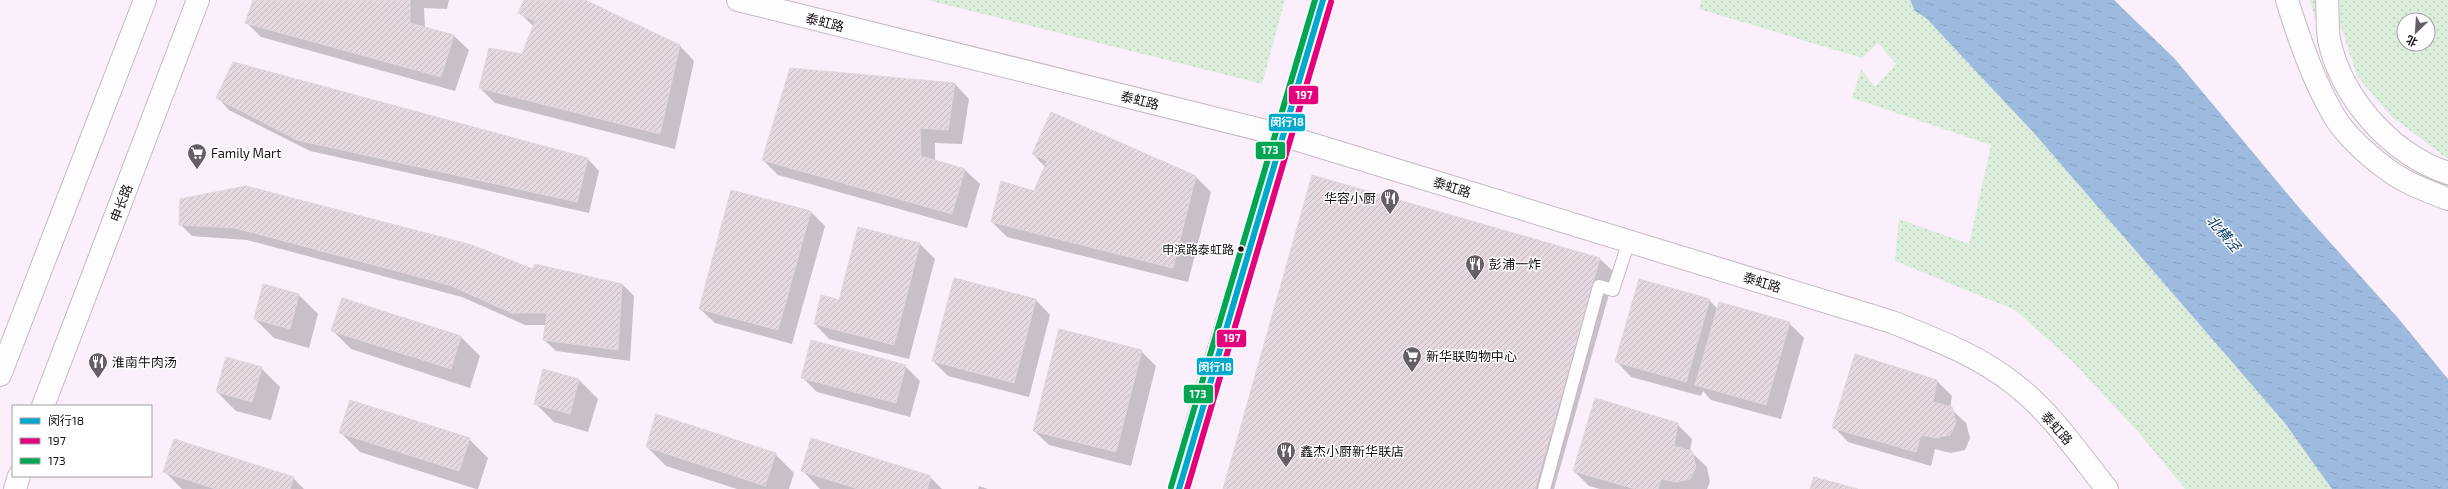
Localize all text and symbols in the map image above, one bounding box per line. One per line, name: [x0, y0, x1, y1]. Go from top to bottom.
street label: 泰虹路: [804, 10, 846, 34]
north arrow: [2396, 12, 2436, 52]
text: 北: [2404, 33, 2419, 50]
line badge: 197: [1288, 85, 1319, 105]
street label: 泰虹路: [1119, 88, 1161, 112]
text: 197: [1295, 88, 1313, 101]
line badge: 闵行18: [1268, 113, 1306, 132]
text: 闵行18: [1270, 115, 1304, 128]
line badge: 173: [1255, 141, 1286, 160]
supermarket icon: Family Mart: [186, 142, 208, 170]
text: 173: [1262, 143, 1278, 156]
place label: Family Mart: [211, 145, 281, 161]
street label: 泰虹路: [1431, 174, 1473, 200]
street label: 申长路: [107, 182, 135, 224]
restaurant icon: 华容小厨: [1379, 187, 1401, 215]
place label: 华容小厨: [1324, 190, 1376, 206]
water label: 北横泾: [2204, 212, 2246, 256]
place label: 申滨路泰虹路: [1162, 242, 1234, 256]
marker: 申滨路泰虹路: [1236, 244, 1246, 254]
restaurant icon: 彭浦一炸: [1464, 253, 1486, 281]
place label: 彭浦一炸: [1489, 256, 1541, 272]
street label: 泰虹路: [1741, 269, 1783, 295]
line badge: 197: [1216, 329, 1247, 348]
text: 197: [1223, 331, 1241, 344]
supermarket icon: 新华联购物中心: [1401, 345, 1423, 373]
place label: 新华联购物中心: [1426, 348, 1517, 364]
restaurant icon: 淮南牛肉汤: [87, 351, 109, 379]
place label: 淮南牛肉汤: [112, 354, 177, 370]
line badge: 闵行18: [1196, 357, 1234, 376]
text: 闵行18: [1198, 360, 1232, 373]
line badge: 173: [1183, 384, 1214, 404]
text: 173: [1190, 387, 1206, 400]
legend: [12, 405, 152, 477]
street label: 泰虹路: [2038, 408, 2076, 448]
text: 闵行18: [48, 413, 84, 427]
text: 197: [48, 433, 66, 447]
restaurant icon: 鑫杰小厨新华联店: [1275, 440, 1297, 468]
place label: 鑫杰小厨新华联店: [1300, 443, 1404, 459]
text: 173: [48, 453, 66, 467]

